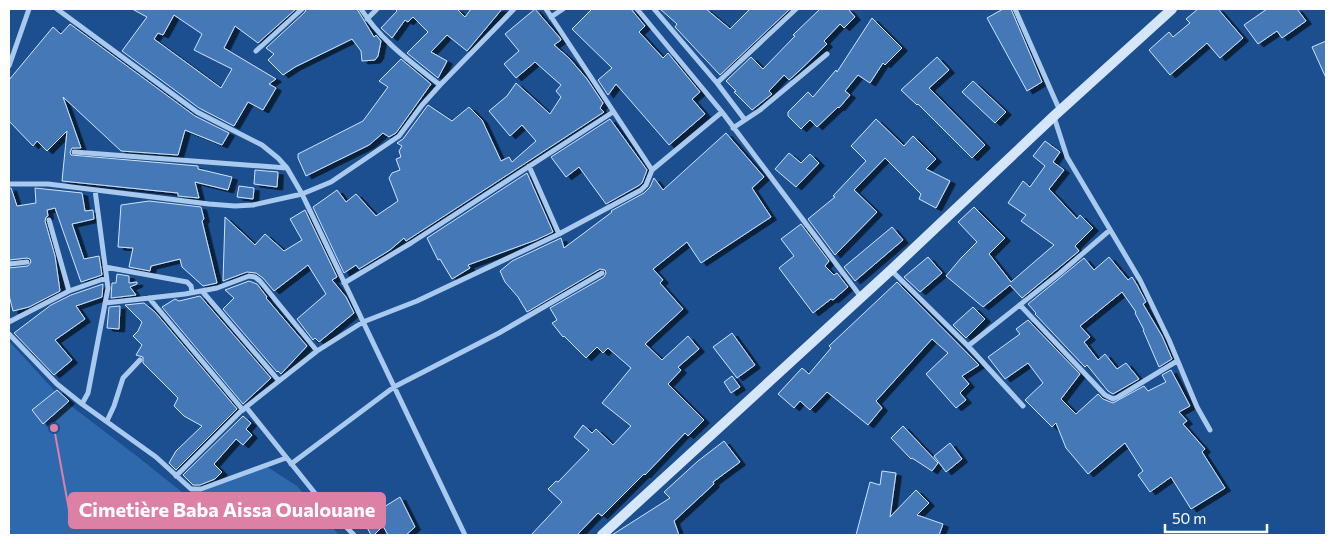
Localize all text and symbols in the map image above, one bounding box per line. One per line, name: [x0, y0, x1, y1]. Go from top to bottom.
callout: Cimetière Baba Aissa Oualouane: [69, 493, 385, 528]
text: Cimetière Baba Aissa Oualouane: [79, 497, 375, 521]
scale bar: [1165, 502, 1268, 534]
text: 50 m: [1172, 509, 1206, 527]

